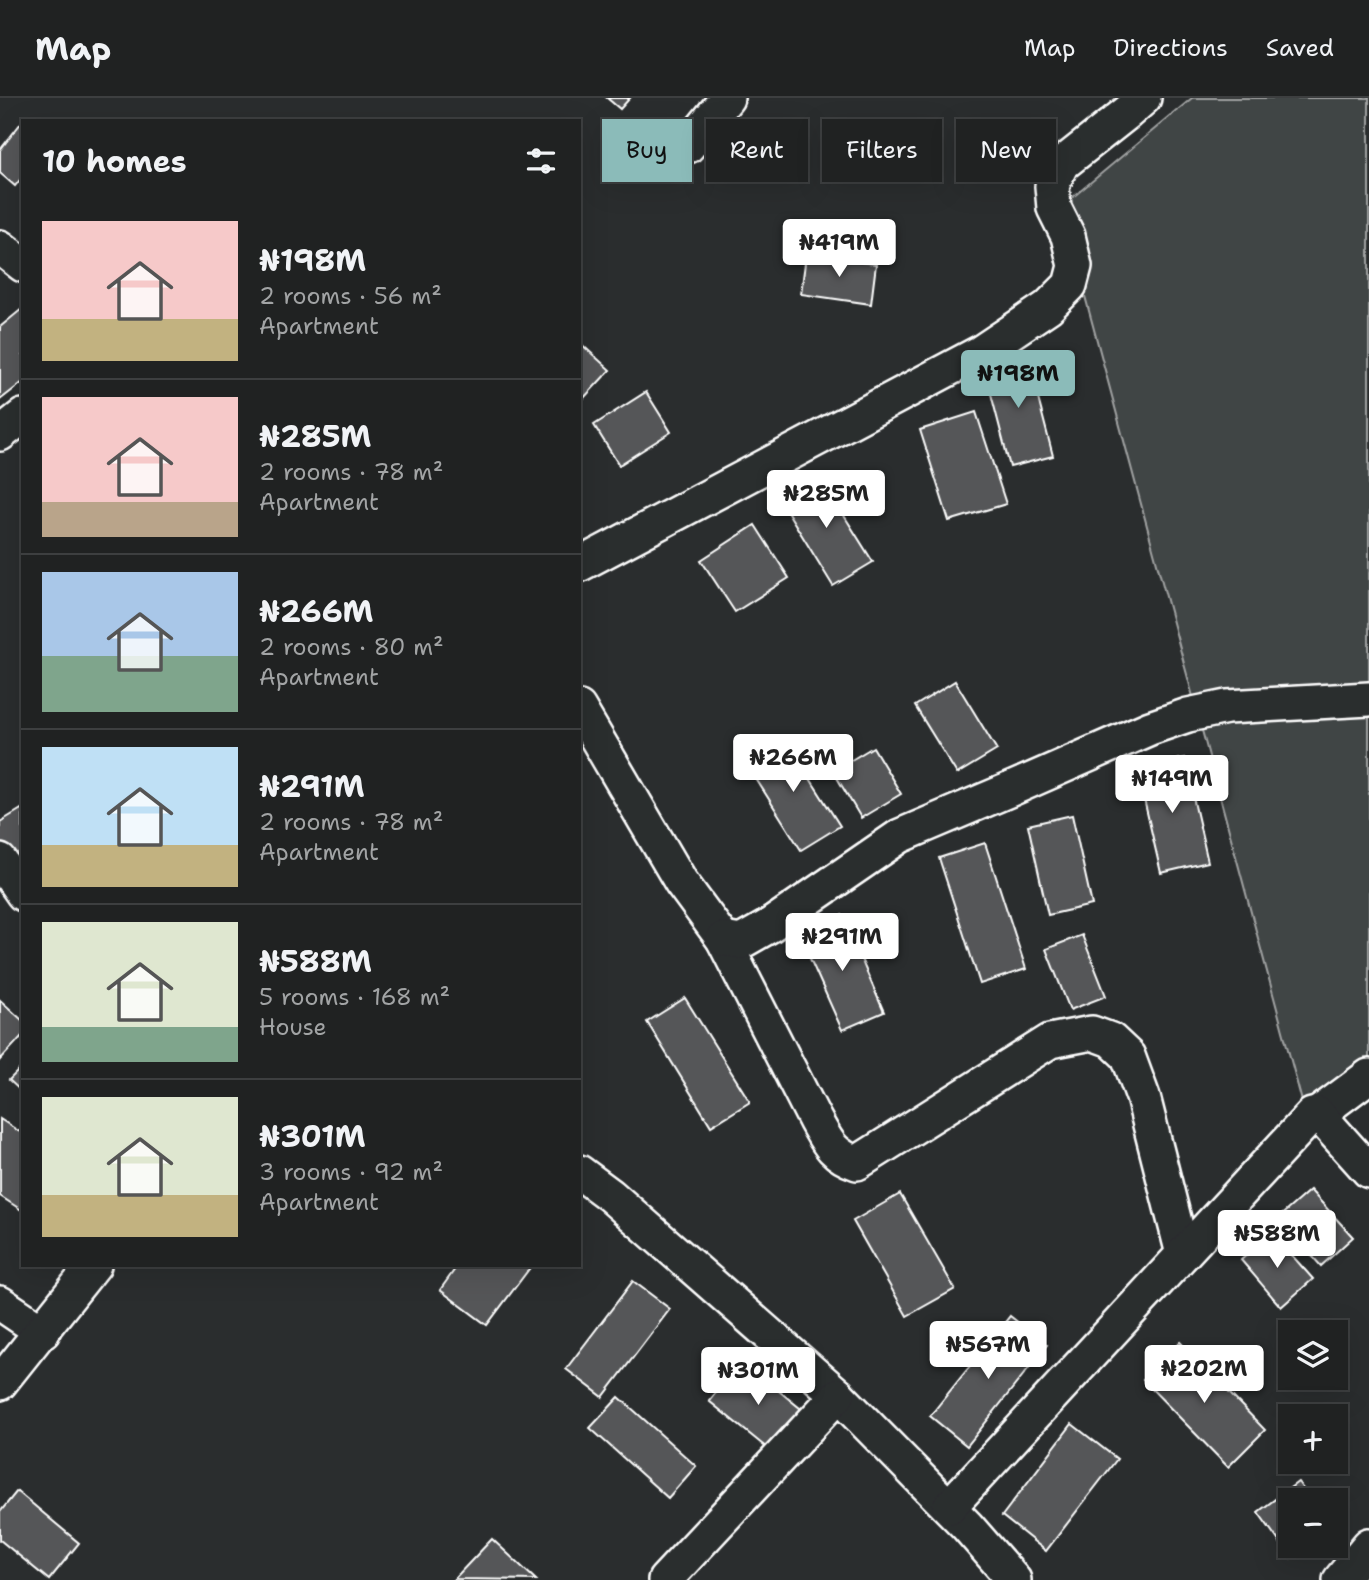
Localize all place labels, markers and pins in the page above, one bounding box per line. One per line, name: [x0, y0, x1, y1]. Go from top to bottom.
pin: ₦419M: [790, 220, 888, 279]
pin: ₦198M: [969, 350, 1067, 410]
pin: ₦285M: [777, 470, 875, 530]
pin: ₦266M: [744, 734, 842, 794]
pin: ₦149M: [1123, 756, 1221, 815]
pin: ₦291M: [793, 914, 891, 973]
pin: ₦588M: [1228, 1210, 1326, 1270]
pin: ₦567M: [939, 1322, 1037, 1381]
pin: ₦202M: [1155, 1346, 1253, 1405]
pin: ₦301M: [709, 1348, 807, 1407]

